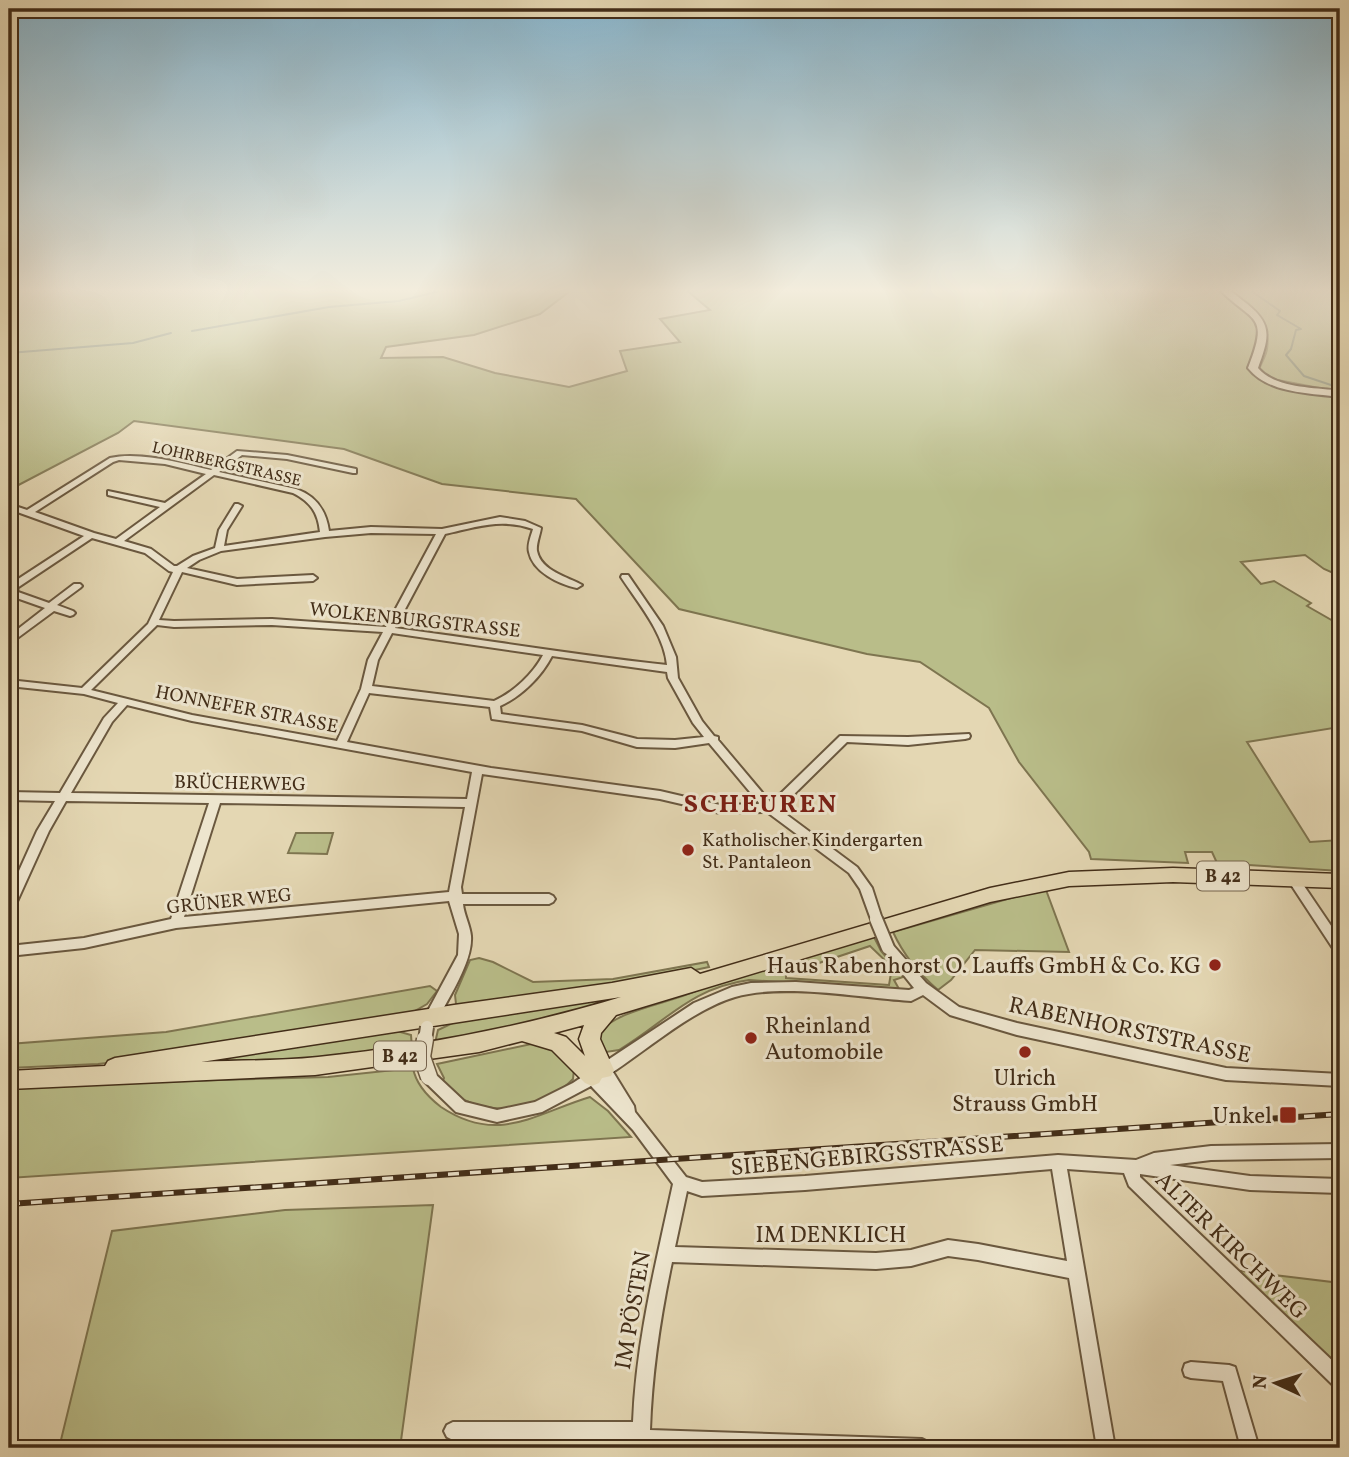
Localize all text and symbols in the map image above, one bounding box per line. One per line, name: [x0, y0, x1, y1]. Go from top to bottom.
street label: LOHRBERGSTRASSE: [150, 437, 303, 493]
street label: WOLKENBURGSTRASSE: [308, 597, 522, 645]
street label: HONNEFER STRASSE: [153, 679, 340, 740]
street label: BRÜCHERWEG: [174, 770, 306, 798]
district label: SCHEUREN: [684, 787, 838, 823]
place label: Katholischer Kindergarten St. Pantaleon: [702, 828, 923, 876]
marker: Katholischer Kindergarten St. Pantaleon: [680, 842, 696, 858]
road number: B 42: [1197, 862, 1249, 890]
street label: GRÜNER WEG: [165, 882, 293, 921]
place label: Haus Rabenhorst O. Lauffs GmbH & Co. KG: [767, 951, 1201, 983]
marker: Haus Rabenhorst O. Lauffs GmbH & Co. KG: [1207, 957, 1223, 973]
street label: RABENHORSTSTRASSE: [1005, 990, 1254, 1072]
place label: Rheinland Automobile: [765, 1011, 883, 1069]
marker: Rheinland Automobile: [743, 1030, 759, 1046]
road number: B 42: [374, 1042, 426, 1070]
marker: Ulrich Strauss GmbH: [1017, 1044, 1033, 1060]
place label: Ulrich Strauss GmbH: [952, 1063, 1098, 1121]
place label: Unkel: [1213, 1101, 1272, 1133]
marker: Unkel: [1278, 1105, 1298, 1125]
street label: SIEBENGEBIRGSSTRASSE: [729, 1129, 1005, 1185]
street label: ALTER KIRCHWEG: [1147, 1165, 1314, 1328]
street label: IM DENKLICH: [756, 1220, 906, 1252]
street label: IM PÖSTEN: [608, 1249, 660, 1372]
north arrow: [1240, 1348, 1310, 1418]
text: N: [1248, 1374, 1275, 1390]

